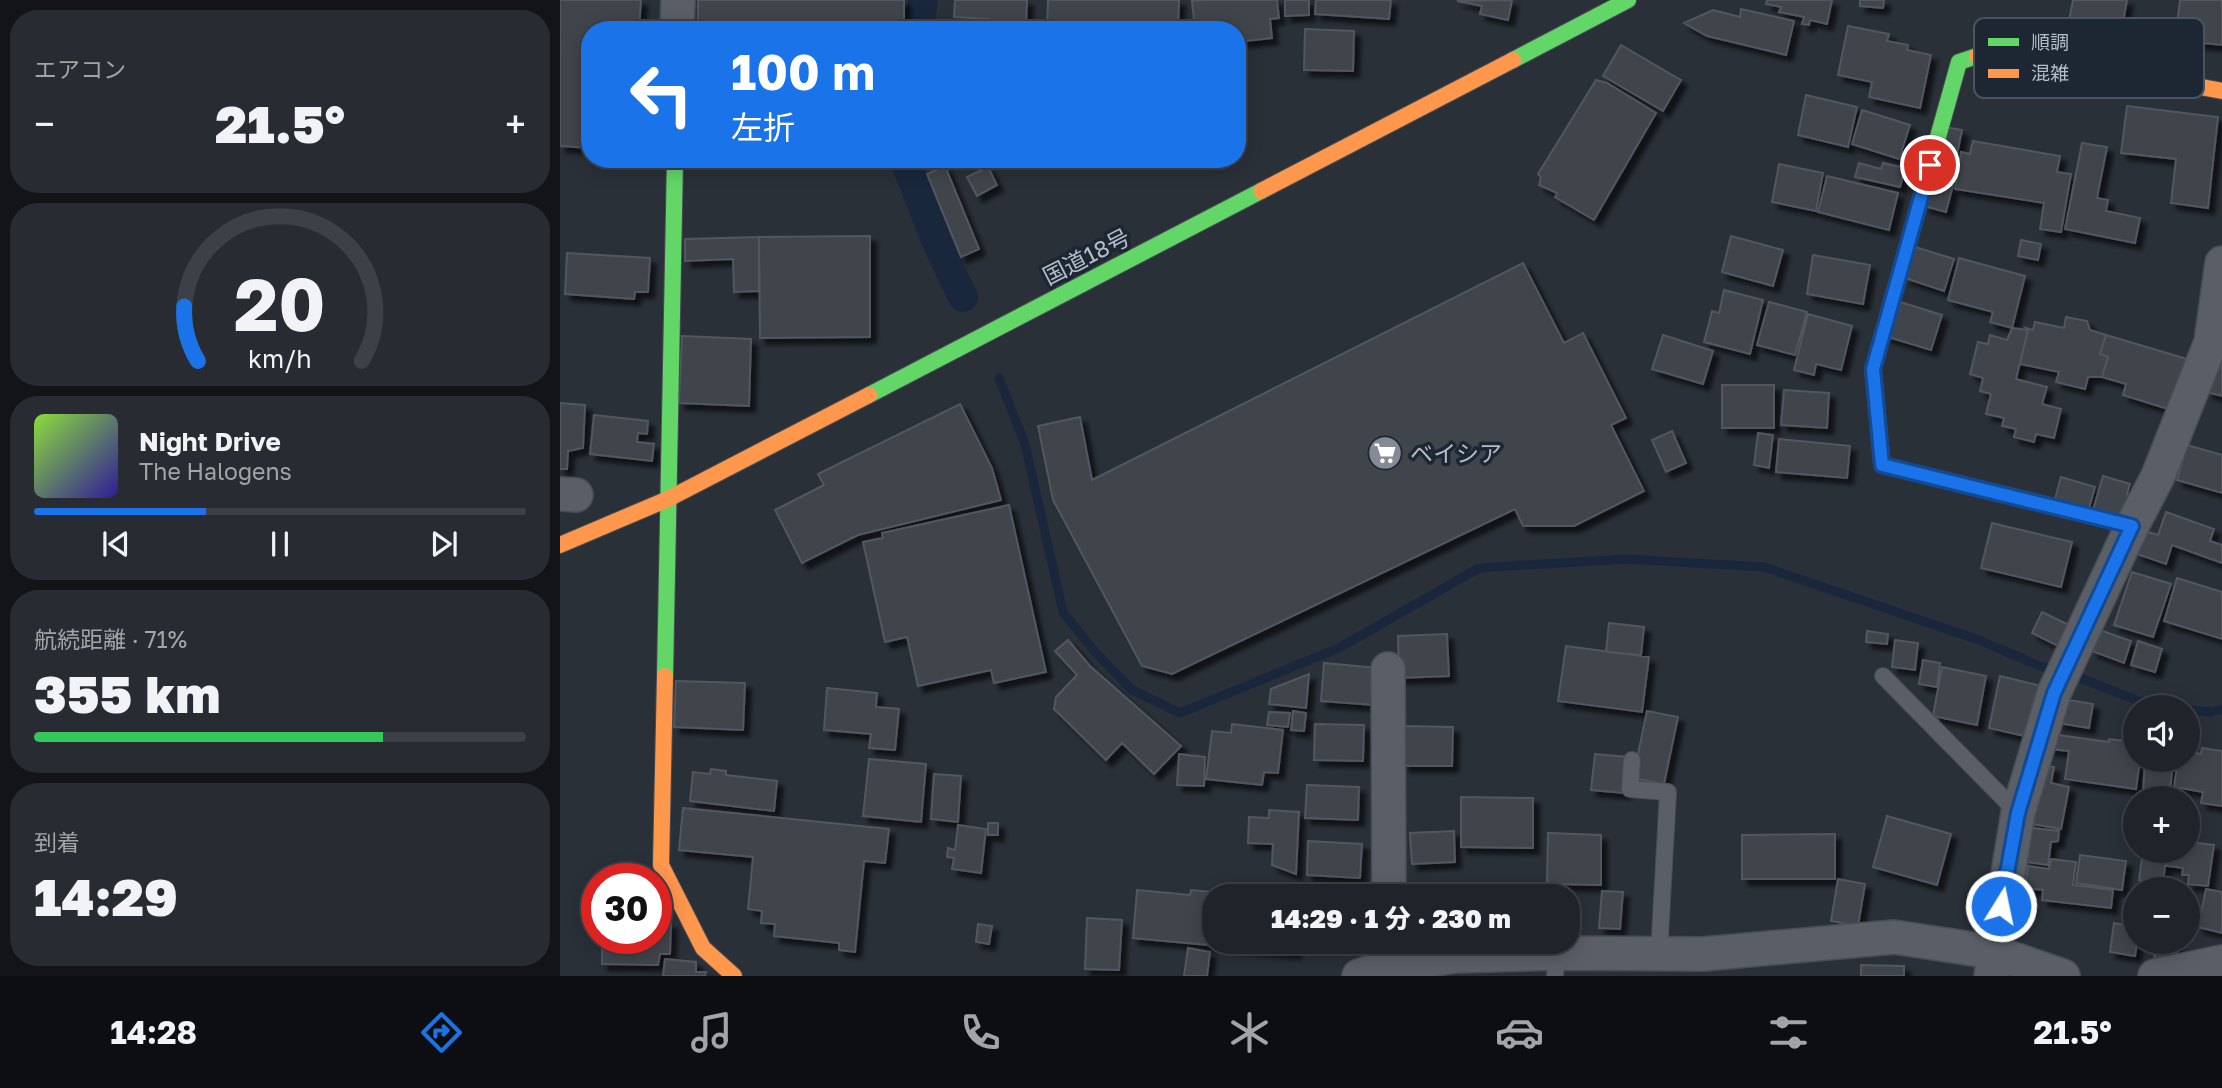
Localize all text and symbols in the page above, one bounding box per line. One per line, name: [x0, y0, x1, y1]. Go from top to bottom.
legend: [1974, 18, 2204, 98]
text: 順調: [2031, 30, 2069, 53]
text: 100 m: [731, 42, 875, 101]
icon: left: [616, 49, 707, 140]
text: エアコン: [34, 55, 126, 83]
text: 混雑: [2031, 61, 2069, 84]
text: 21.5°: [215, 92, 345, 154]
text: −: [34, 101, 55, 146]
text: +: [505, 101, 526, 146]
text: 左折: [731, 108, 795, 146]
pin: [1900, 135, 1960, 195]
icon: arrive: [1911, 146, 1949, 184]
street label: 国道18号: [1038, 222, 1134, 290]
text: 20: [234, 260, 326, 347]
text: km/h: [248, 343, 312, 374]
text: Night Drive: [139, 426, 281, 457]
supermarket icon: ベイシア: [1366, 434, 1404, 472]
place label: ベイシア: [1410, 439, 1502, 467]
text: The Halogens: [139, 457, 292, 485]
icon: previous: [97, 525, 135, 563]
icon: pause: [261, 525, 299, 563]
icon: next: [425, 525, 463, 563]
text: 航続距離 · 71%: [34, 625, 187, 653]
text: 355 km: [34, 662, 221, 724]
map controls: [2123, 695, 2200, 954]
button: sound: [2123, 695, 2200, 772]
button: +: [2123, 786, 2200, 863]
text: 到着: [34, 828, 80, 856]
speed limit sign: 30: [581, 863, 672, 954]
text: 14:29: [34, 865, 178, 927]
position arrow: [1964, 869, 2038, 943]
button: −: [2123, 877, 2200, 954]
text: 14:29 · 1 分 · 230 m: [1271, 903, 1511, 934]
icon: directions: [417, 1008, 466, 1057]
icon: music: [687, 1008, 736, 1057]
icon: phone: [956, 1008, 1005, 1057]
icon: climate: [1225, 1008, 1274, 1057]
icon: car: [1495, 1008, 1544, 1057]
icon: filters: [1764, 1008, 1813, 1057]
text: 14:28: [110, 1013, 197, 1051]
text: 21.5°: [2034, 1013, 2112, 1051]

